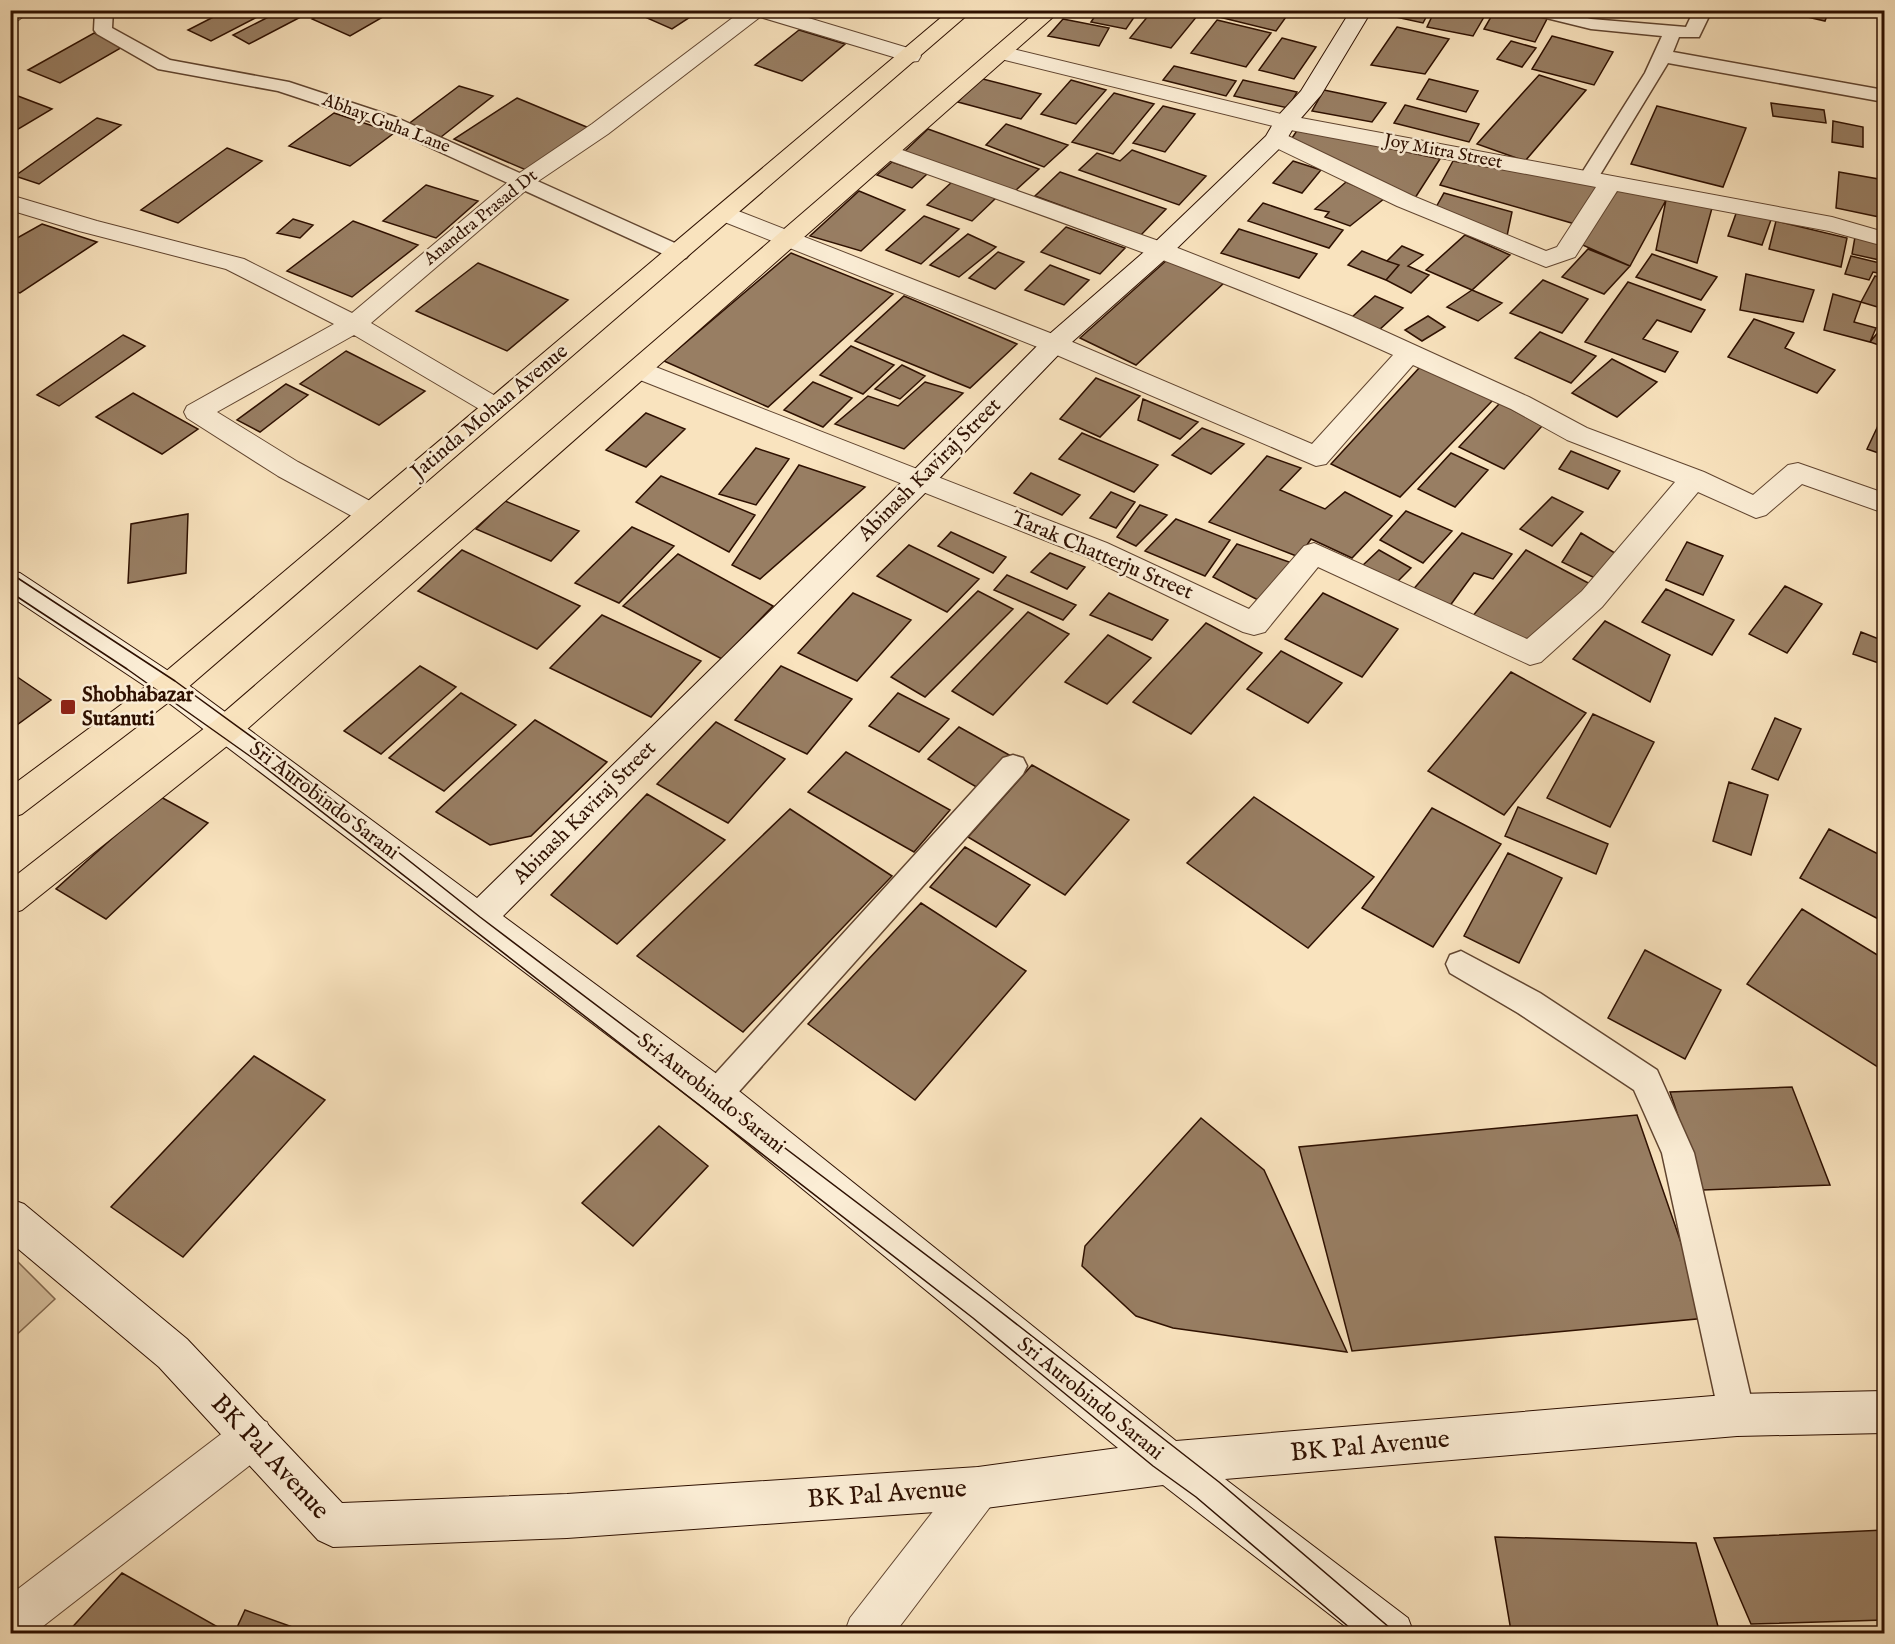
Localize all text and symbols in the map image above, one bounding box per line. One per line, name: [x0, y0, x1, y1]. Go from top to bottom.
street label: Abhay Guha Lane: [318, 89, 453, 159]
street label: Joy Mitra Street: [1380, 129, 1504, 175]
street label: Anandra Prasad Dt: [419, 165, 543, 272]
street label: Jatinda Mohan Avenue: [404, 338, 574, 487]
street label: Abinash Kaviraj Street: [852, 393, 1007, 548]
street label: Tarak Chatterju Street: [1007, 505, 1197, 607]
place label: Shobhabazar Sutanuti: [82, 682, 194, 733]
marker: Shobhabazar Sutanuti: [59, 698, 77, 716]
street label: Sri Aurobindo Sarani: [243, 736, 405, 866]
street label: Abinash Kaviraj Street: [507, 736, 662, 891]
street label: Sri Aurobindo Sarani: [631, 1028, 791, 1160]
street label: Sri Aurobindo Sarani: [1011, 1331, 1169, 1467]
street label: BK Pal Avenue: [203, 1387, 337, 1527]
street label: BK Pal Avenue: [1289, 1423, 1451, 1469]
street label: BK Pal Avenue: [806, 1472, 968, 1516]

